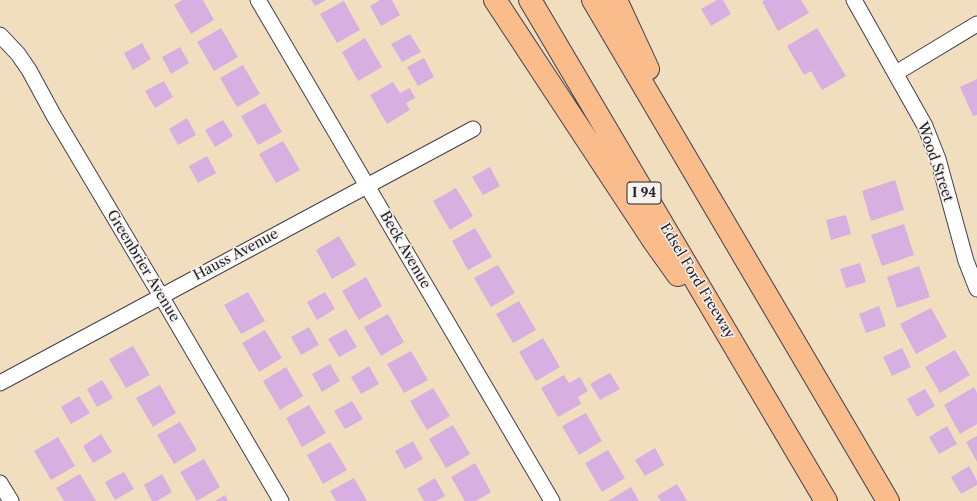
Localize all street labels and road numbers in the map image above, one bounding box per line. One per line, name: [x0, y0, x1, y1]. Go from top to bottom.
street label: Wood Street: [914, 120, 956, 204]
road number: I 94: [627, 182, 661, 204]
street label: Greenbrier Avenue: [103, 207, 183, 325]
street label: Beck Avenue: [376, 208, 434, 292]
street label: Edsel Ford Freeway: [656, 220, 738, 342]
street label: Hauss Avenue: [191, 226, 281, 284]

